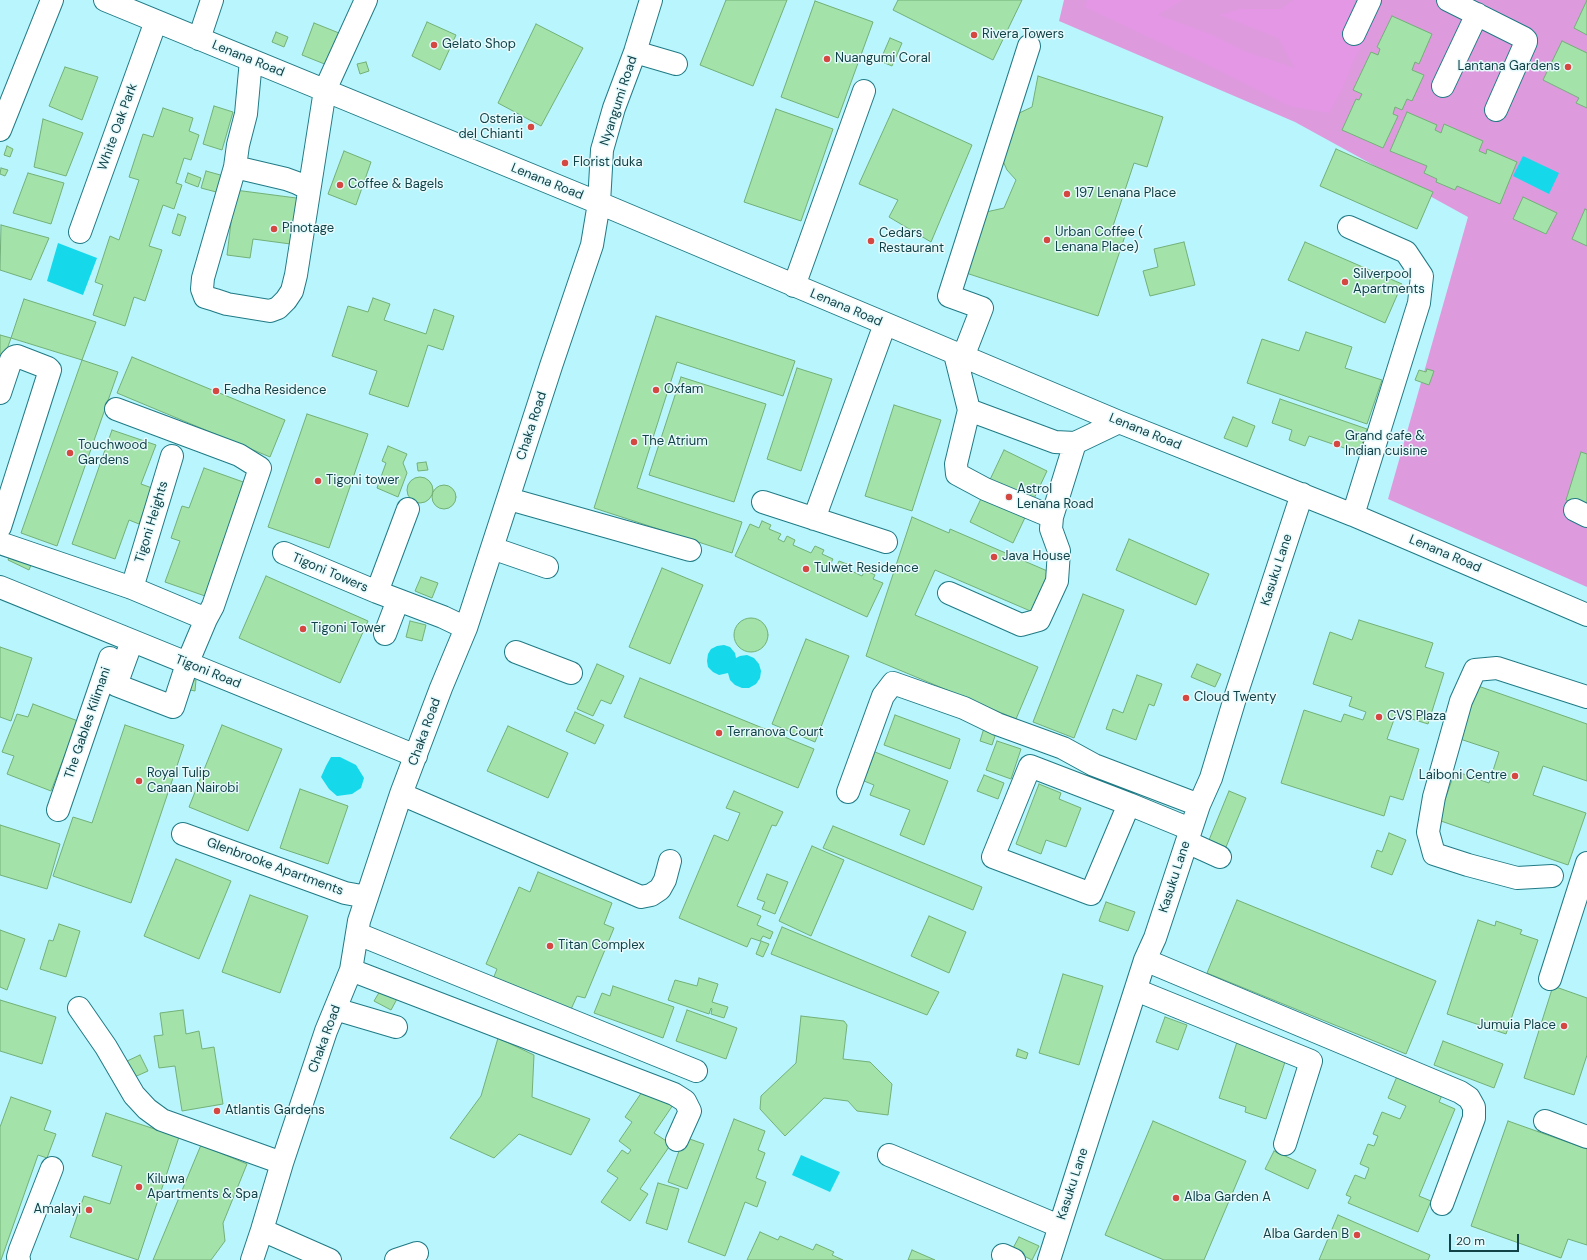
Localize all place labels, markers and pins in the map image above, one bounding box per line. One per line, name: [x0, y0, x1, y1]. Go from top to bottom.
place label: Rivera Towers: [982, 27, 1064, 43]
marker: Rivera Towers: [969, 30, 979, 40]
place label: Gelato Shop: [442, 37, 516, 53]
marker: Gelato Shop: [429, 40, 439, 50]
place label: Nuangumi Coral: [835, 51, 931, 67]
marker: Nuangumi Coral: [822, 54, 832, 64]
place label: Lantana Gardens: [1457, 59, 1560, 75]
marker: Lantana Gardens: [1563, 62, 1573, 72]
place label: Osteria del Chianti: [458, 112, 523, 143]
marker: Osteria del Chianti: [526, 122, 536, 132]
place label: Florist duka: [573, 155, 642, 171]
marker: Florist duka: [560, 158, 570, 168]
place label: Coffee & Bagels: [348, 177, 444, 193]
marker: Coffee & Bagels: [335, 180, 345, 190]
place label: 197 Lenana Place: [1075, 186, 1176, 202]
marker: 197 Lenana Place: [1062, 189, 1072, 199]
place label: Pinotage: [282, 221, 334, 237]
marker: Pinotage: [269, 224, 279, 234]
place label: Urban Coffee ( Lenana Place): [1055, 225, 1143, 256]
place label: Cedars Restaurant: [879, 226, 944, 257]
marker: Urban Coffee ( Lenana Place): [1042, 235, 1052, 245]
marker: Cedars Restaurant: [866, 236, 876, 246]
place label: Silverpool Apartments: [1353, 267, 1425, 298]
marker: Silverpool Apartments: [1340, 277, 1350, 287]
place label: Oxfam: [664, 382, 703, 398]
place label: Fedha Residence: [224, 383, 326, 399]
marker: Oxfam: [651, 385, 661, 395]
marker: Fedha Residence: [211, 386, 221, 396]
place label: Grand cafe & Indian cuisine: [1345, 429, 1427, 460]
place label: The Atrium: [642, 434, 708, 450]
marker: The Atrium: [629, 437, 639, 447]
place label: Touchwood Gardens: [78, 438, 147, 469]
marker: Grand cafe & Indian cuisine: [1332, 439, 1342, 449]
marker: Touchwood Gardens: [65, 448, 75, 458]
place label: Tigoni tower: [326, 473, 399, 489]
marker: Tigoni tower: [313, 476, 323, 486]
place label: Astrol Lenana Road: [1017, 482, 1094, 513]
marker: Astrol Lenana Road: [1004, 492, 1014, 502]
place label: Java House: [1002, 549, 1070, 565]
marker: Java House: [989, 552, 999, 562]
place label: Tulwet Residence: [814, 561, 919, 577]
marker: Tulwet Residence: [801, 564, 811, 574]
place label: Tigoni Tower: [311, 621, 386, 637]
marker: Tigoni Tower: [298, 624, 308, 634]
place label: Cloud Twenty: [1194, 690, 1276, 706]
marker: Cloud Twenty: [1181, 693, 1191, 703]
place label: CVS Plaza: [1387, 709, 1446, 725]
marker: CVS Plaza: [1374, 712, 1384, 722]
place label: Terranova Court: [727, 725, 823, 741]
marker: Terranova Court: [714, 728, 724, 738]
place label: Royal Tulip Canaan Nairobi: [147, 766, 239, 797]
place label: Laiboni Centre: [1419, 768, 1507, 784]
marker: Laiboni Centre: [1510, 771, 1520, 781]
marker: Royal Tulip Canaan Nairobi: [134, 776, 144, 786]
place label: Titan Complex: [558, 938, 645, 954]
marker: Titan Complex: [545, 941, 555, 951]
place label: Jumuia Place: [1477, 1018, 1556, 1034]
marker: Jumuia Place: [1559, 1021, 1569, 1031]
place label: Atlantis Gardens: [225, 1103, 325, 1119]
marker: Atlantis Gardens: [212, 1106, 222, 1116]
place label: Kiluwa Apartments & Spa: [147, 1172, 258, 1203]
marker: Kiluwa Apartments & Spa: [134, 1182, 144, 1192]
place label: Alba Garden A: [1184, 1190, 1271, 1206]
marker: Alba Garden A: [1171, 1193, 1181, 1203]
place label: Amalayi: [34, 1202, 81, 1218]
marker: Amalayi: [84, 1205, 94, 1215]
place label: Alba Garden B: [1263, 1227, 1349, 1243]
marker: Alba Garden B: [1352, 1230, 1362, 1240]

